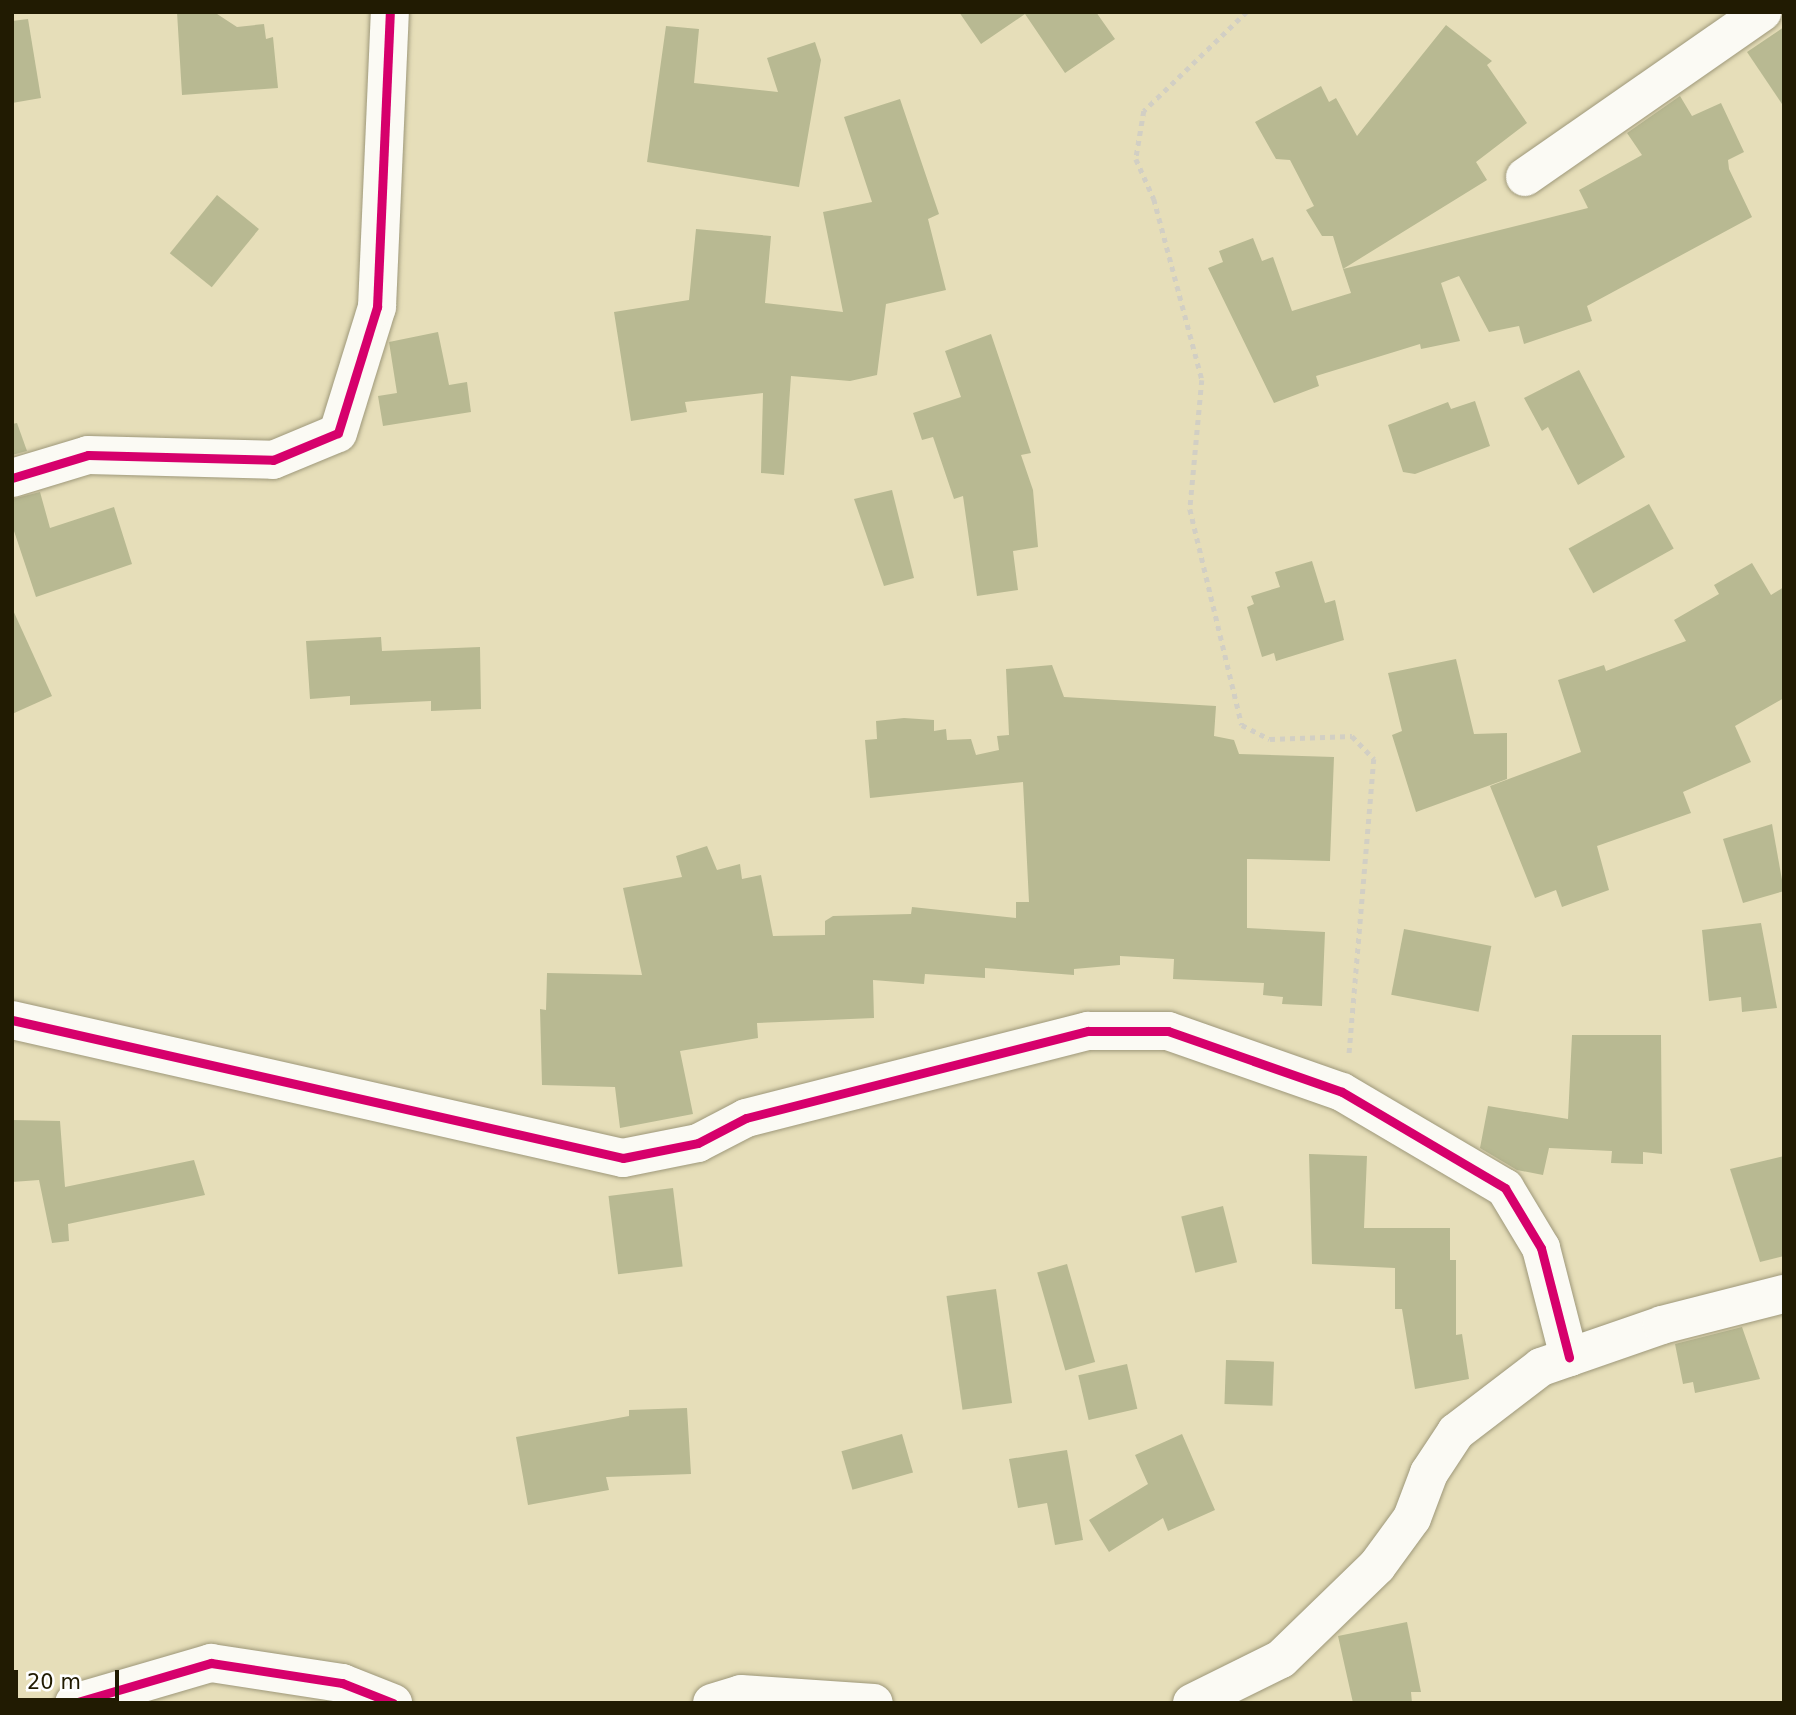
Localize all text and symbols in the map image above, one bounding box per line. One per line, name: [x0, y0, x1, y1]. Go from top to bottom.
scale bar: [18, 1656, 122, 1700]
text: 20 m: [27, 1670, 81, 1694]

